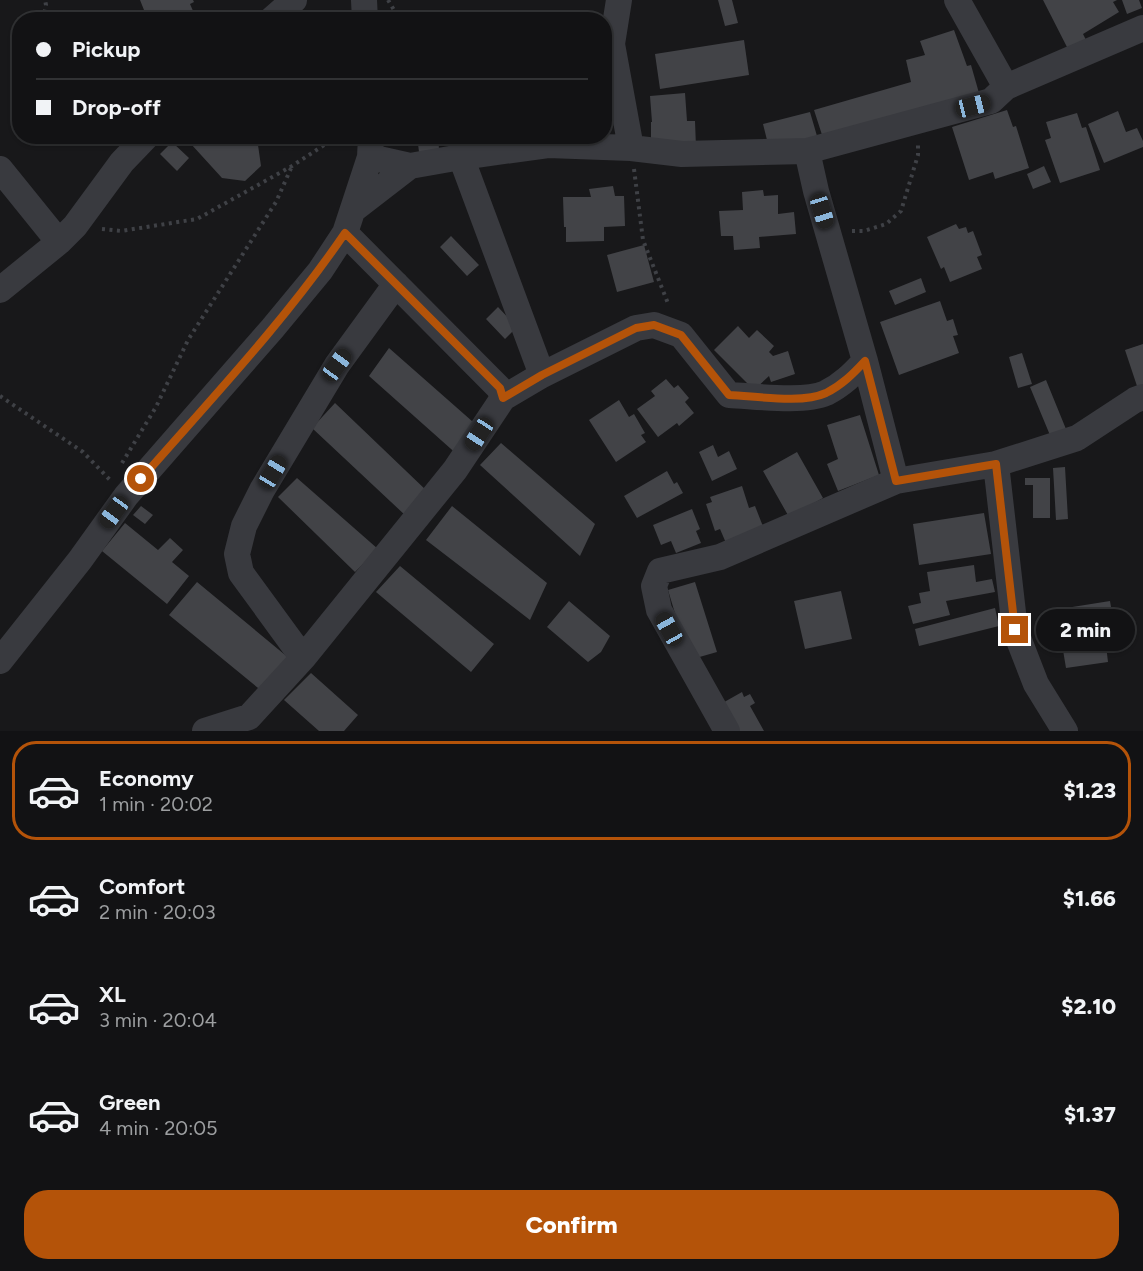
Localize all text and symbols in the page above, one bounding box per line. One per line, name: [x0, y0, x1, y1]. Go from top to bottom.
text: Pickup: [72, 36, 141, 63]
car: [953, 93, 993, 119]
text: Drop-off: [72, 94, 161, 121]
car: [808, 191, 836, 231]
car: [319, 345, 355, 385]
car: [462, 414, 496, 454]
car: [256, 452, 290, 492]
route start: [127, 465, 154, 492]
car: [96, 492, 132, 532]
car: [652, 609, 686, 649]
callout: 2 min: [1036, 609, 1135, 651]
route end: [1001, 616, 1028, 643]
text: 2 min: [1060, 618, 1111, 642]
icon: car: [27, 764, 81, 818]
text: Economy: [99, 765, 194, 792]
text: $1.23: [1063, 777, 1116, 804]
text: 1 min · 20:02: [99, 792, 213, 816]
icon: car: [27, 872, 81, 926]
text: Comfort: [99, 873, 185, 900]
text: $1.66: [1063, 885, 1116, 912]
text: 2 min · 20:03: [99, 900, 216, 924]
icon: car: [27, 980, 81, 1034]
text: XL: [99, 981, 126, 1008]
text: $2.10: [1061, 993, 1116, 1020]
text: 3 min · 20:04: [99, 1008, 217, 1032]
icon: car: [27, 1088, 81, 1142]
text: Green: [99, 1089, 161, 1116]
text: $1.37: [1064, 1101, 1116, 1128]
text: 4 min · 20:05: [99, 1116, 218, 1140]
button: Confirm: [24, 1190, 1119, 1259]

